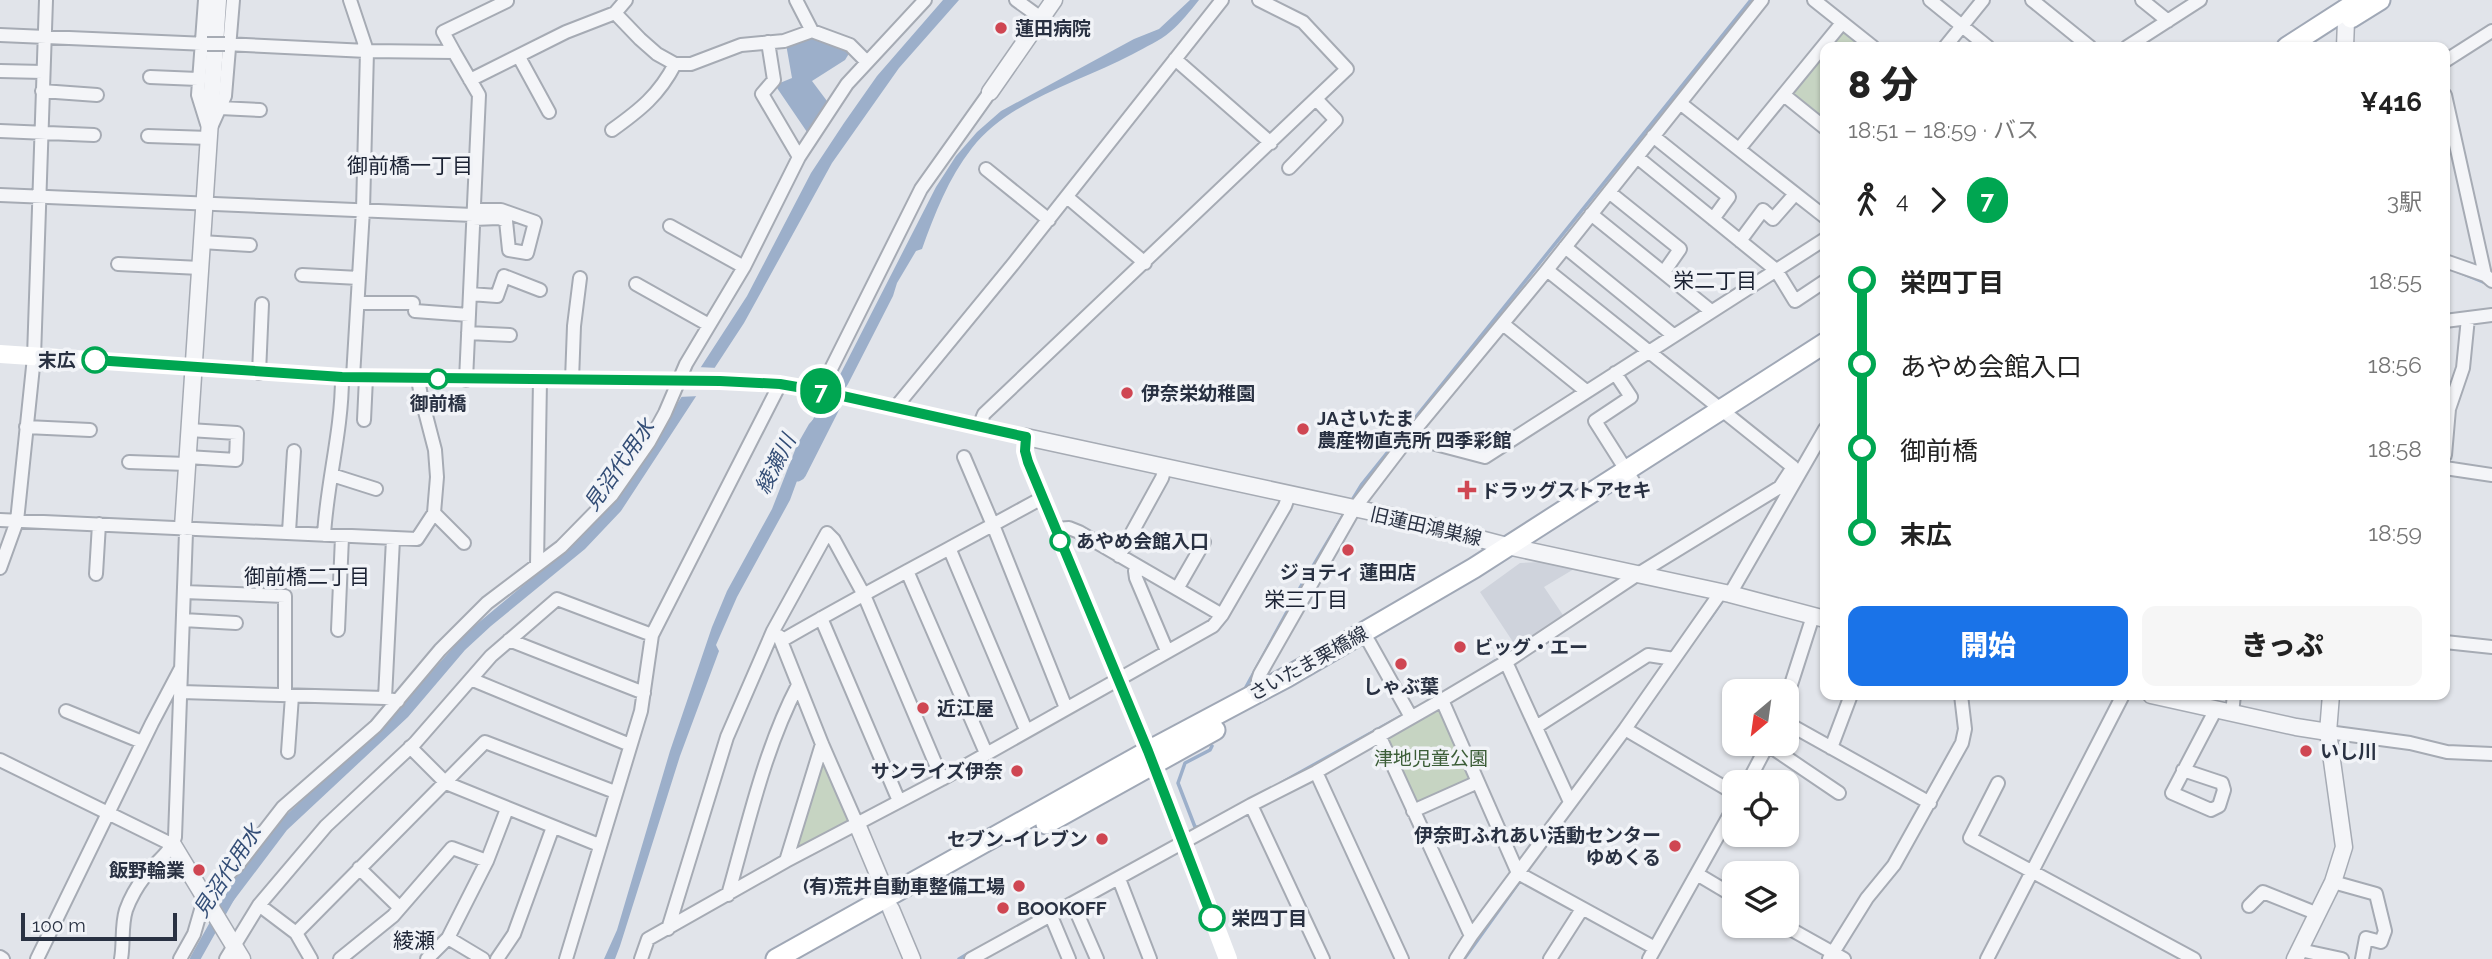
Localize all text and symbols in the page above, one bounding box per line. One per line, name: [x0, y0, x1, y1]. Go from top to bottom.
place label: 蓮田病院: [1015, 17, 1091, 39]
marker: 蓮田病院: [993, 20, 1009, 36]
text: 8 分: [1848, 62, 1918, 107]
text: ¥416: [2360, 87, 2422, 117]
text: 18:51 – 18:59 · バス: [1848, 116, 2039, 143]
district label: 御前橋一丁目: [347, 153, 473, 178]
icon: walk: [1848, 181, 1886, 219]
icon: forward: [1919, 181, 1957, 219]
text: 7: [1981, 185, 1994, 214]
text: 4: [1896, 186, 1909, 213]
text: 3駅: [2387, 188, 2422, 215]
text: 18:55: [2369, 267, 2422, 294]
district label: 栄二丁目: [1673, 268, 1757, 293]
text: 栄四丁目: [1900, 268, 2004, 298]
marker: 末広: [82, 347, 108, 373]
place label: 末広: [38, 349, 76, 371]
text: 18:56: [2368, 351, 2422, 378]
text: あやめ会館入口: [1900, 352, 2082, 382]
line badge: 7: [798, 368, 844, 414]
marker: 御前橋: [428, 369, 448, 389]
text: 7: [814, 376, 828, 405]
place label: 伊奈栄幼稚園: [1141, 382, 1255, 404]
marker: 伊奈栄幼稚園: [1119, 385, 1135, 401]
place label: 御前橋: [409, 392, 467, 414]
place label: JAさいたま 農産物直売所 四季彩館: [1317, 407, 1512, 451]
water label: 見沼代用水: [579, 413, 660, 515]
marker: JAさいたま 農産物直売所 四季彩館: [1295, 421, 1311, 437]
water label: 綾瀬川: [750, 428, 801, 498]
text: 18:58: [2368, 435, 2422, 462]
text: 御前橋: [1900, 436, 1978, 466]
place label: ドラッグストアセキ: [1481, 479, 1652, 501]
marker: ドラッグストアセキ: [1459, 482, 1475, 498]
street label: 旧蓮田鴻巣線: [1368, 502, 1484, 550]
text: 18:59: [2368, 519, 2422, 546]
text: 末広: [1900, 520, 1952, 550]
place label: あやめ会館入口: [1076, 530, 1209, 552]
marker: あやめ会館入口: [1050, 531, 1070, 551]
marker: ジョティ 蓮田店: [1340, 542, 1356, 558]
place label: ジョティ 蓮田店: [1280, 561, 1416, 583]
district label: 御前橋二丁目: [244, 564, 370, 589]
district label: 栄三丁目: [1264, 587, 1348, 612]
button: 開始: [1848, 606, 2128, 686]
button: きっぷ: [2142, 606, 2422, 686]
street label: さいたま栗橋線: [1245, 621, 1371, 705]
place label: ビッグ・エー: [1474, 636, 1588, 658]
marker: ビッグ・エー: [1452, 639, 1468, 655]
marker: しゃぶ葉: [1393, 656, 1409, 672]
place label: しゃぶ葉: [1363, 675, 1439, 697]
north arrow: [1722, 679, 1799, 756]
map controls: [1722, 679, 1799, 938]
place label: 近江屋: [937, 697, 994, 719]
marker: 近江屋: [915, 700, 931, 716]
place label: いし川: [2320, 740, 2377, 762]
marker: いし川: [2298, 743, 2314, 759]
park label: 津地児童公園: [1374, 747, 1488, 769]
place label: サンライズ伊奈: [871, 760, 1003, 782]
marker: サンライズ伊奈: [1009, 763, 1025, 779]
button: locate: [1722, 770, 1799, 847]
water label: 見沼代用水: [188, 818, 267, 922]
place label: 伊奈町ふれあい活動センター ゆめくる: [1414, 824, 1661, 868]
place label: セブン-イレブン: [947, 828, 1088, 850]
marker: セブン-イレブン: [1094, 831, 1110, 847]
marker: 伊奈町ふれあい活動センター ゆめくる: [1667, 838, 1683, 854]
place label: 飯野輪業: [109, 859, 185, 881]
button: layers: [1722, 861, 1799, 938]
marker: 飯野輪業: [191, 862, 207, 878]
place label: (有)荒井自動車整備工場: [803, 875, 1005, 897]
marker: (有)荒井自動車整備工場: [1011, 878, 1027, 894]
place label: BOOKOFF: [1017, 897, 1107, 919]
marker: BOOKOFF: [995, 900, 1011, 916]
marker: 栄四丁目: [1199, 905, 1225, 931]
place label: 栄四丁目: [1231, 907, 1307, 929]
scale bar: [21, 910, 177, 942]
text: 100 m: [32, 914, 86, 936]
district label: 綾瀬: [393, 928, 435, 953]

